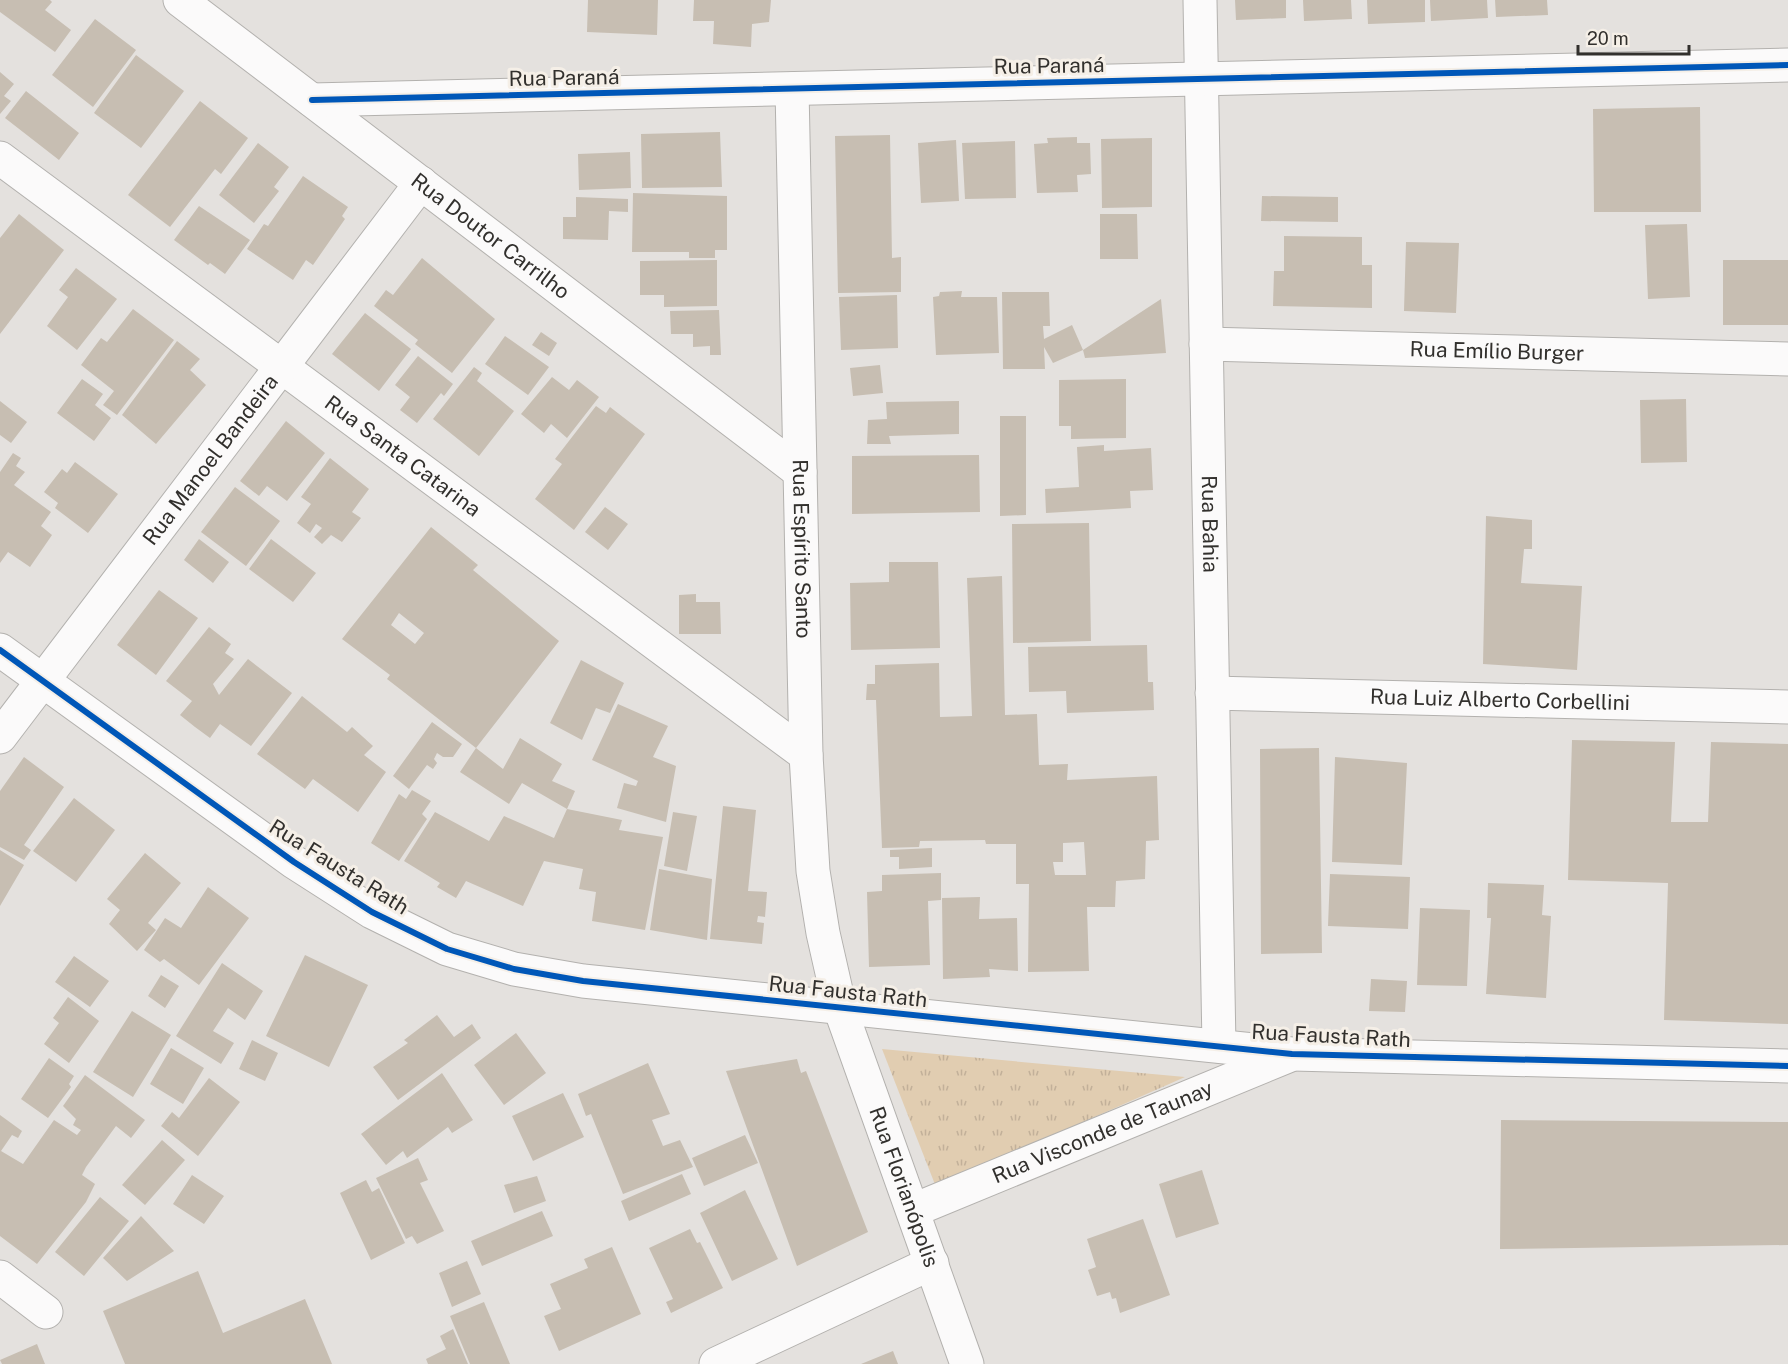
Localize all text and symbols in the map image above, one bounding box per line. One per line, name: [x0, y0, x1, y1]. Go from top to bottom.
scale bar: [1578, 18, 1689, 56]
text: 20 m: [1587, 28, 1629, 49]
street label: Rua Paraná: [993, 52, 1105, 79]
street label: Rua Paraná: [508, 64, 620, 91]
street label: Rua Doutor Carrilho: [406, 168, 575, 304]
street label: Rua Emílio Burger: [1409, 336, 1585, 366]
street label: Rua Manoel Bandeira: [137, 369, 283, 550]
street label: Rua Santa Catarina: [320, 390, 486, 522]
street label: Rua Espírito Santo: [788, 459, 817, 639]
street label: Rua Bahia: [1197, 475, 1223, 573]
street label: Rua Luiz Alberto Corbellini: [1370, 684, 1630, 715]
street label: Rua Fausta Rath: [265, 814, 414, 919]
street label: Rua Fausta Rath: [767, 971, 929, 1012]
street label: Rua Fausta Rath: [1251, 1019, 1411, 1052]
street label: Rua Visconde de Taunay: [988, 1075, 1216, 1188]
street label: Rua Florianópolis: [864, 1103, 944, 1270]

